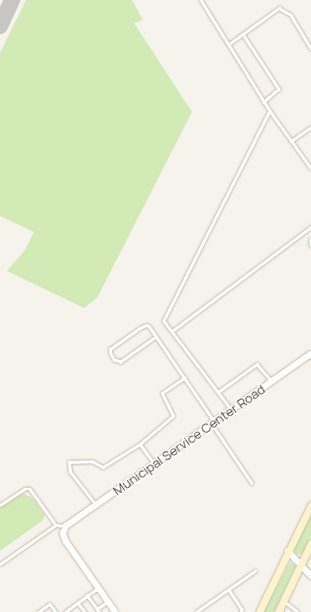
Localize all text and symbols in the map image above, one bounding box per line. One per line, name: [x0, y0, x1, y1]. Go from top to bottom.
street label: Municipal Service Center Road: [110, 381, 268, 499]

